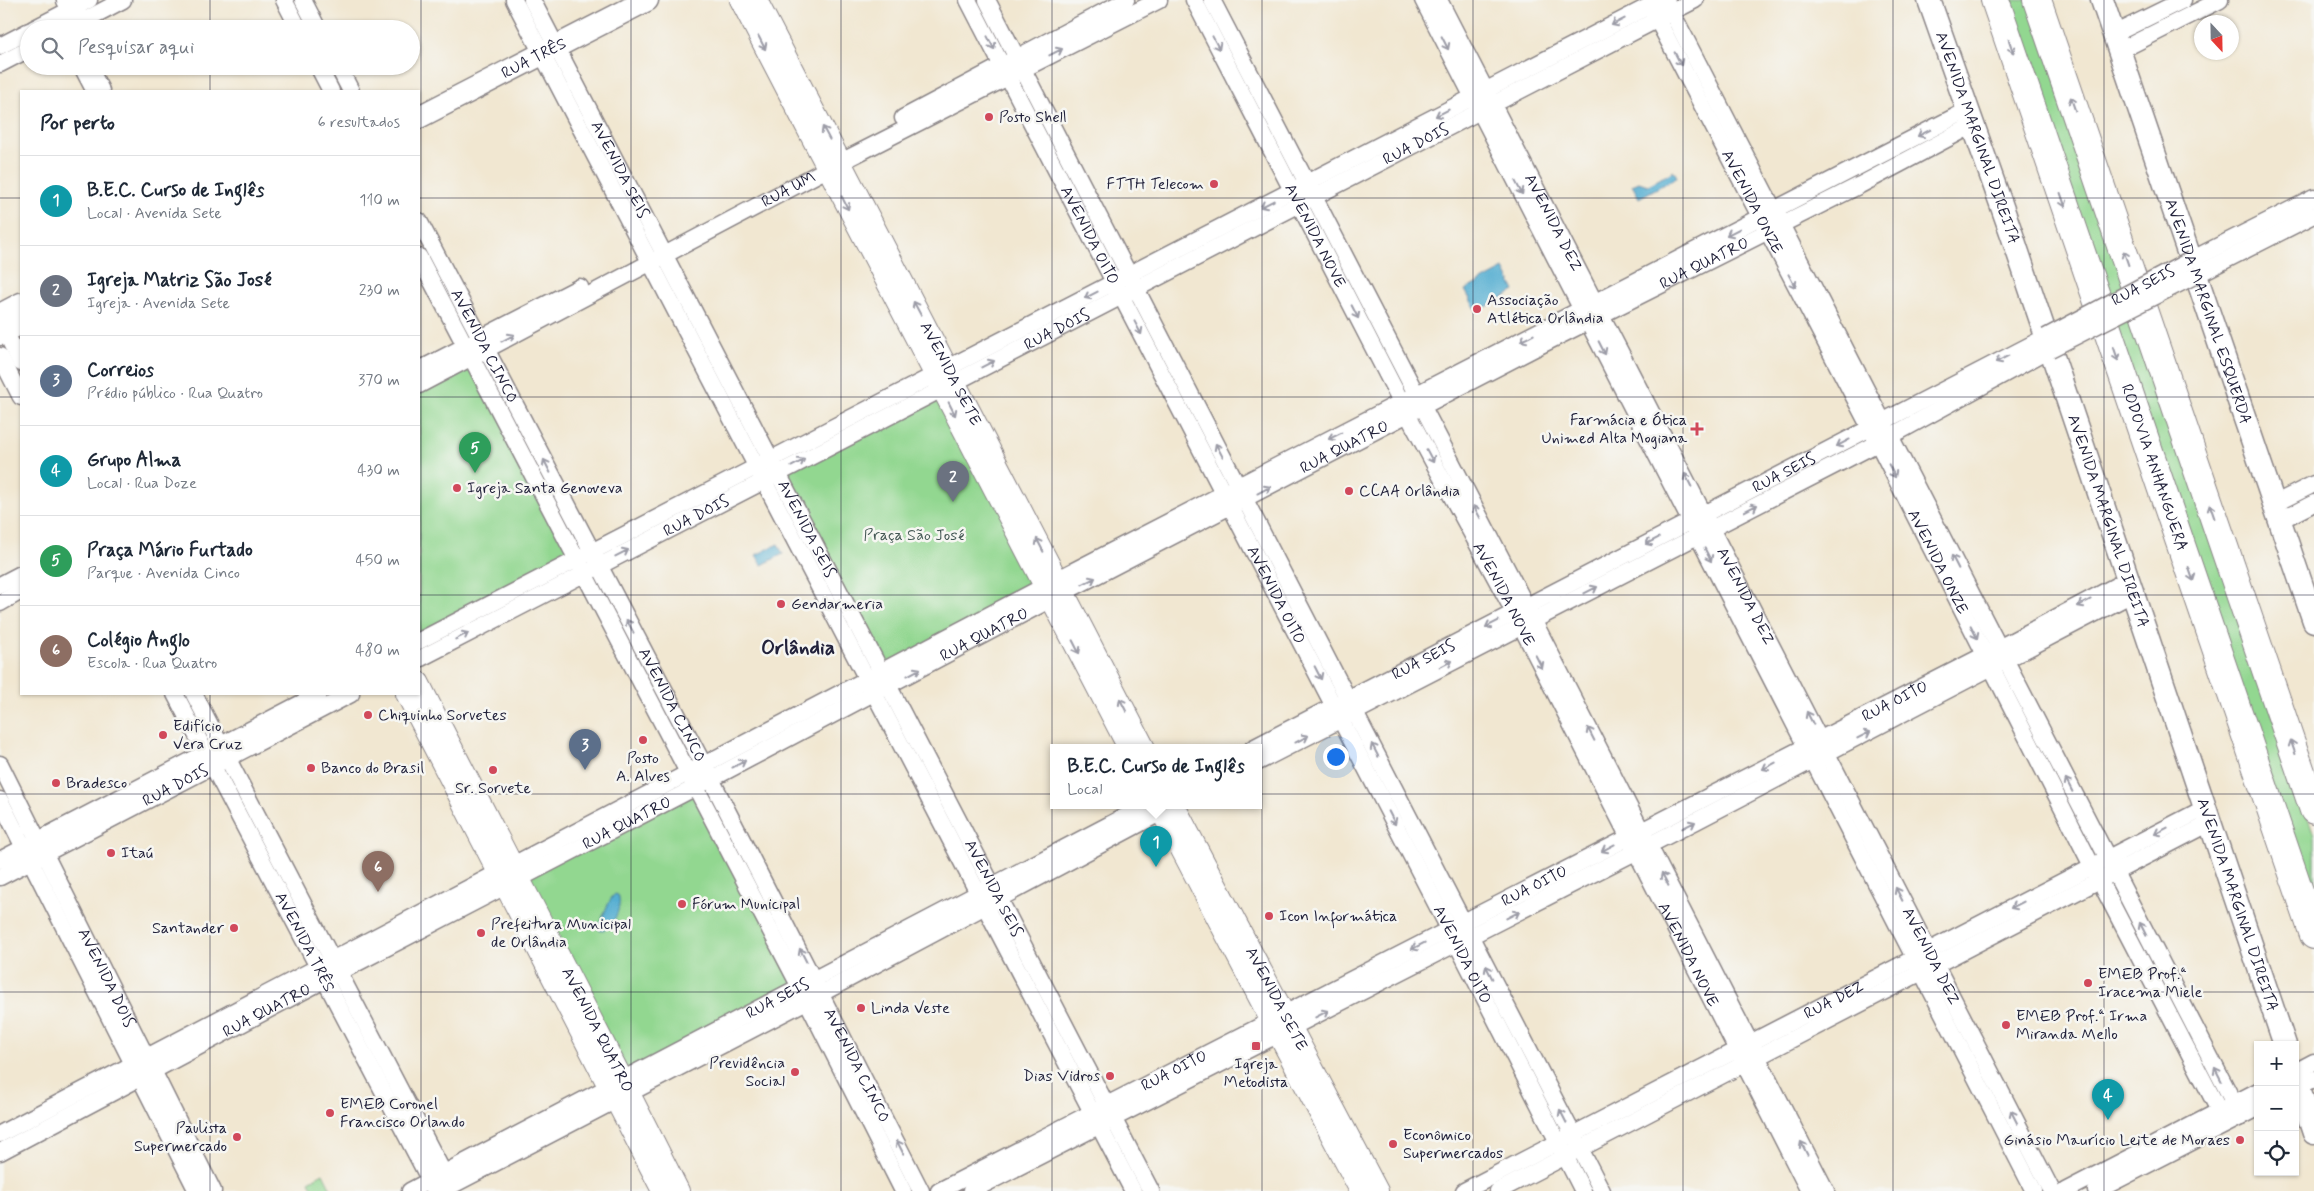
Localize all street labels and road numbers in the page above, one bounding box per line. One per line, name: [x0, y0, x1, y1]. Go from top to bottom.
street label: AVENIDA MARGINAL DIREITA: [1930, 29, 2025, 247]
street label: RUA TRÊS: [498, 33, 570, 84]
street label: AVENIDA SEIS: [586, 117, 654, 222]
street label: RUA DOIS: [1379, 118, 1453, 170]
street label: AVENIDA ONZE: [1717, 146, 1788, 257]
street label: RUA UM: [758, 167, 819, 212]
street label: AVENIDA DEZ: [1520, 170, 1587, 274]
street label: AVENIDA NOVE: [1280, 180, 1351, 291]
street label: AVENIDA OITO: [1056, 182, 1124, 288]
street label: AVENIDA MARGINAL ESQUERDA: [2160, 196, 2257, 427]
street label: RUA QUATRO: [1656, 232, 1752, 294]
street label: RUA SEIS: [2108, 260, 2178, 311]
street label: AVENIDA CINCO: [446, 285, 523, 407]
street label: RUA DOIS: [1020, 304, 1094, 355]
street label: AVENIDA SETE: [915, 318, 987, 429]
street label: RODOVIA ANHANGUERA: [2116, 381, 2193, 554]
street label: AVENIDA MARGINAL DIREITA: [2063, 412, 2154, 630]
street label: RUA QUATRO: [1296, 415, 1392, 479]
street label: RUA SEIS: [1749, 448, 1819, 498]
street label: AVENIDA SEIS: [773, 476, 841, 581]
street label: RUA DOIS: [660, 490, 733, 542]
street label: AVENIDA ONZE: [1903, 506, 1973, 617]
street label: AVENIDA NOVE: [1468, 538, 1540, 649]
street label: AVENIDA OITO: [1242, 542, 1310, 648]
street label: AVENIDA DEZ: [1712, 544, 1779, 648]
street label: RUA QUATRO: [936, 602, 1032, 666]
street label: RUA SEIS: [1388, 634, 1459, 685]
street label: AVENIDA CINCO: [634, 644, 711, 765]
street label: RUA OITO: [1858, 675, 1931, 727]
street label: RUA DOIS: [139, 760, 212, 811]
street label: RUA QUATRO: [579, 791, 675, 855]
street label: AVENIDA MARGINAL DIREITA: [2192, 795, 2283, 1014]
street label: AVENIDA SEIS: [960, 836, 1028, 941]
street label: RUA OITO: [1498, 860, 1571, 911]
street label: AVENIDA TRÊS: [270, 888, 340, 996]
street label: AVENIDA NOVE: [1653, 899, 1724, 1010]
street label: AVENIDA OITO: [1428, 902, 1496, 1007]
street label: AVENIDA DEZ: [1897, 904, 1965, 1008]
street label: AVENIDA DOIS: [73, 925, 140, 1031]
street label: AVENIDA SETE: [1241, 943, 1313, 1054]
street label: AVENIDA QUATRO: [557, 964, 638, 1096]
street label: RUA SEIS: [742, 973, 813, 1024]
street label: RUA DEZ: [1800, 976, 1867, 1024]
street label: RUA QUATRO: [219, 978, 315, 1042]
street label: AVENIDA CINCO: [819, 1004, 895, 1126]
street label: RUA OITO: [1137, 1045, 1211, 1096]

